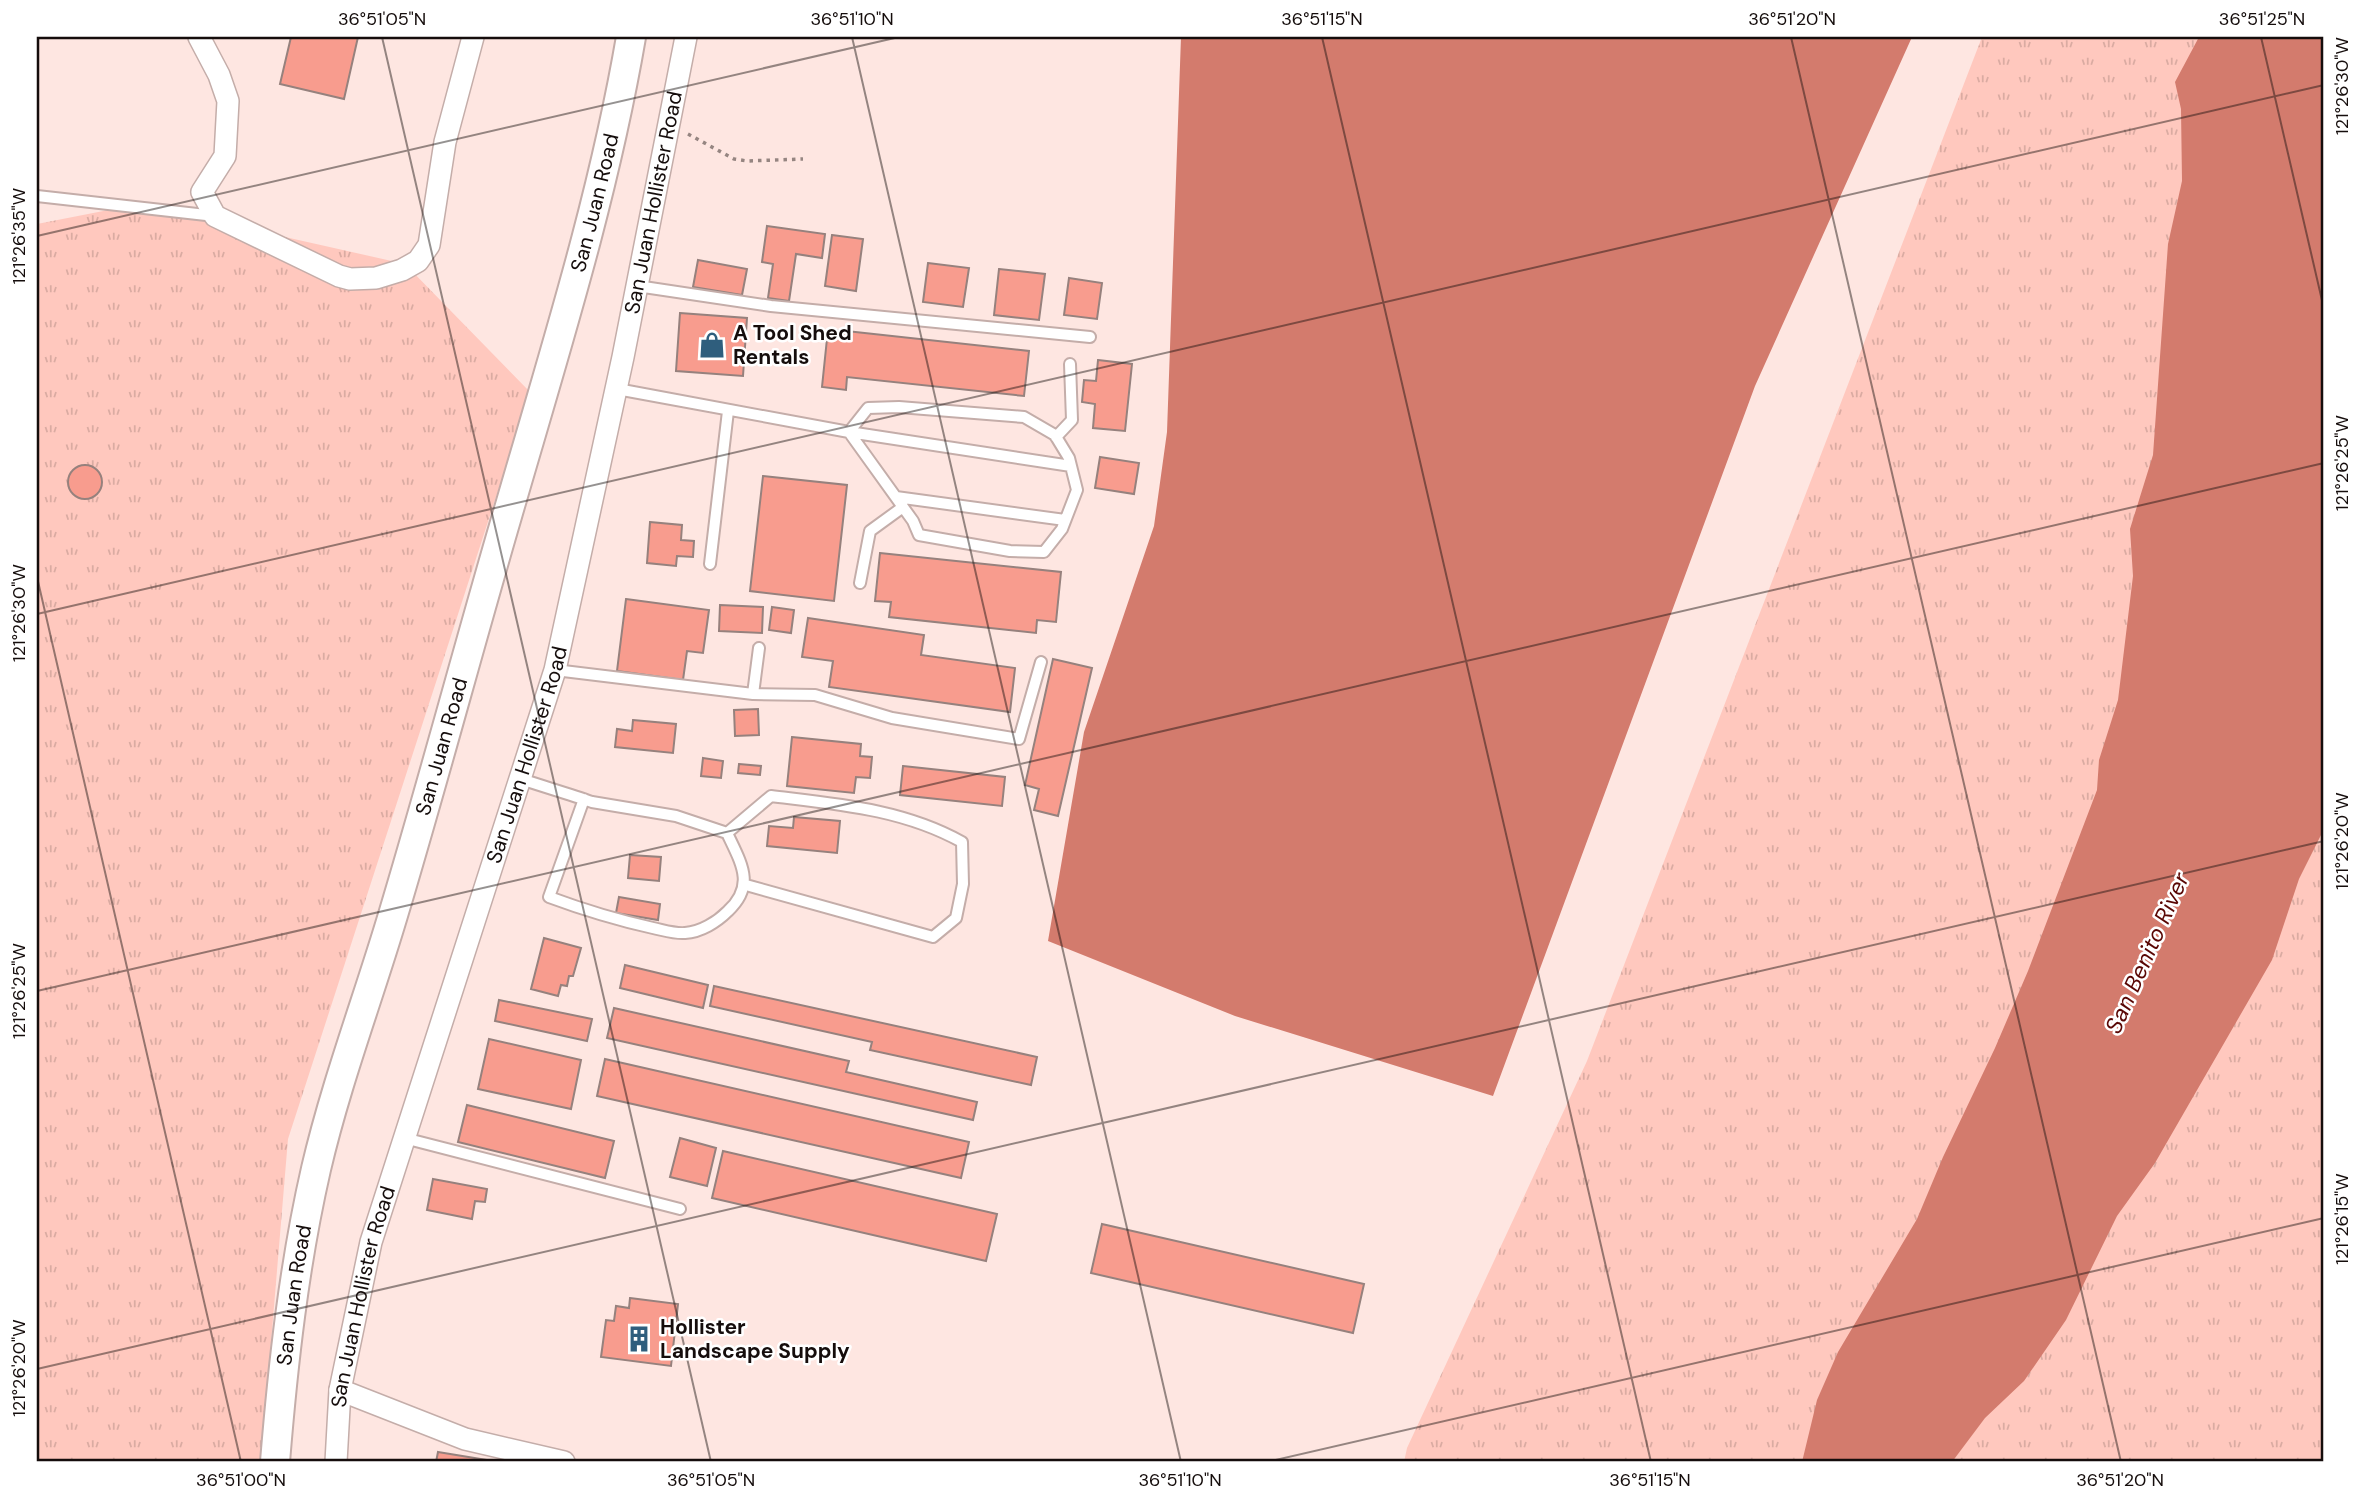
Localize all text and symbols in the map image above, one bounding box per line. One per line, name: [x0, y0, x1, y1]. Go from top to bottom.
text: 36°51'05"N: [338, 7, 426, 31]
text: 36°51'10"N: [810, 7, 894, 31]
text: 36°51'15"N: [1281, 7, 1363, 31]
text: 36°51'20"N: [1748, 7, 1836, 31]
text: 36°51'25"N: [2219, 7, 2305, 31]
text: 121°26'30"W: [2330, 37, 2354, 135]
street label: San Juan Hollister Road: [618, 89, 689, 316]
street label: San Juan Road: [564, 131, 626, 275]
text: 121°26'35"W: [7, 188, 31, 284]
place label: A Tool Shed Rentals: [733, 319, 852, 371]
shop icon: A Tool Shed Rentals: [697, 330, 727, 360]
text: 121°26'25"W: [2330, 415, 2354, 511]
text: 121°26'30"W: [7, 564, 31, 662]
street label: San Juan Hollister Road: [480, 644, 574, 867]
street label: San Juan Road: [409, 674, 474, 819]
text: 121°26'20"W: [2330, 792, 2354, 890]
water label: San Benito River: [2098, 866, 2197, 1038]
text: 121°26'25"W: [7, 943, 31, 1039]
text: 121°26'15"W: [2330, 1173, 2354, 1265]
street label: San Juan Hollister Road: [325, 1183, 402, 1408]
street label: San Juan Road: [270, 1222, 318, 1367]
place label: Hollister Landscape Supply: [660, 1313, 850, 1365]
text: 121°26'20"W: [7, 1319, 31, 1417]
building icon: Hollister Landscape Supply: [624, 1324, 654, 1354]
text: 36°51'00"N: [196, 1468, 286, 1492]
text: 36°51'05"N: [667, 1468, 755, 1492]
text: 36°51'10"N: [1138, 1468, 1222, 1492]
text: 36°51'15"N: [1609, 1468, 1691, 1492]
text: 36°51'20"N: [2076, 1468, 2164, 1492]

